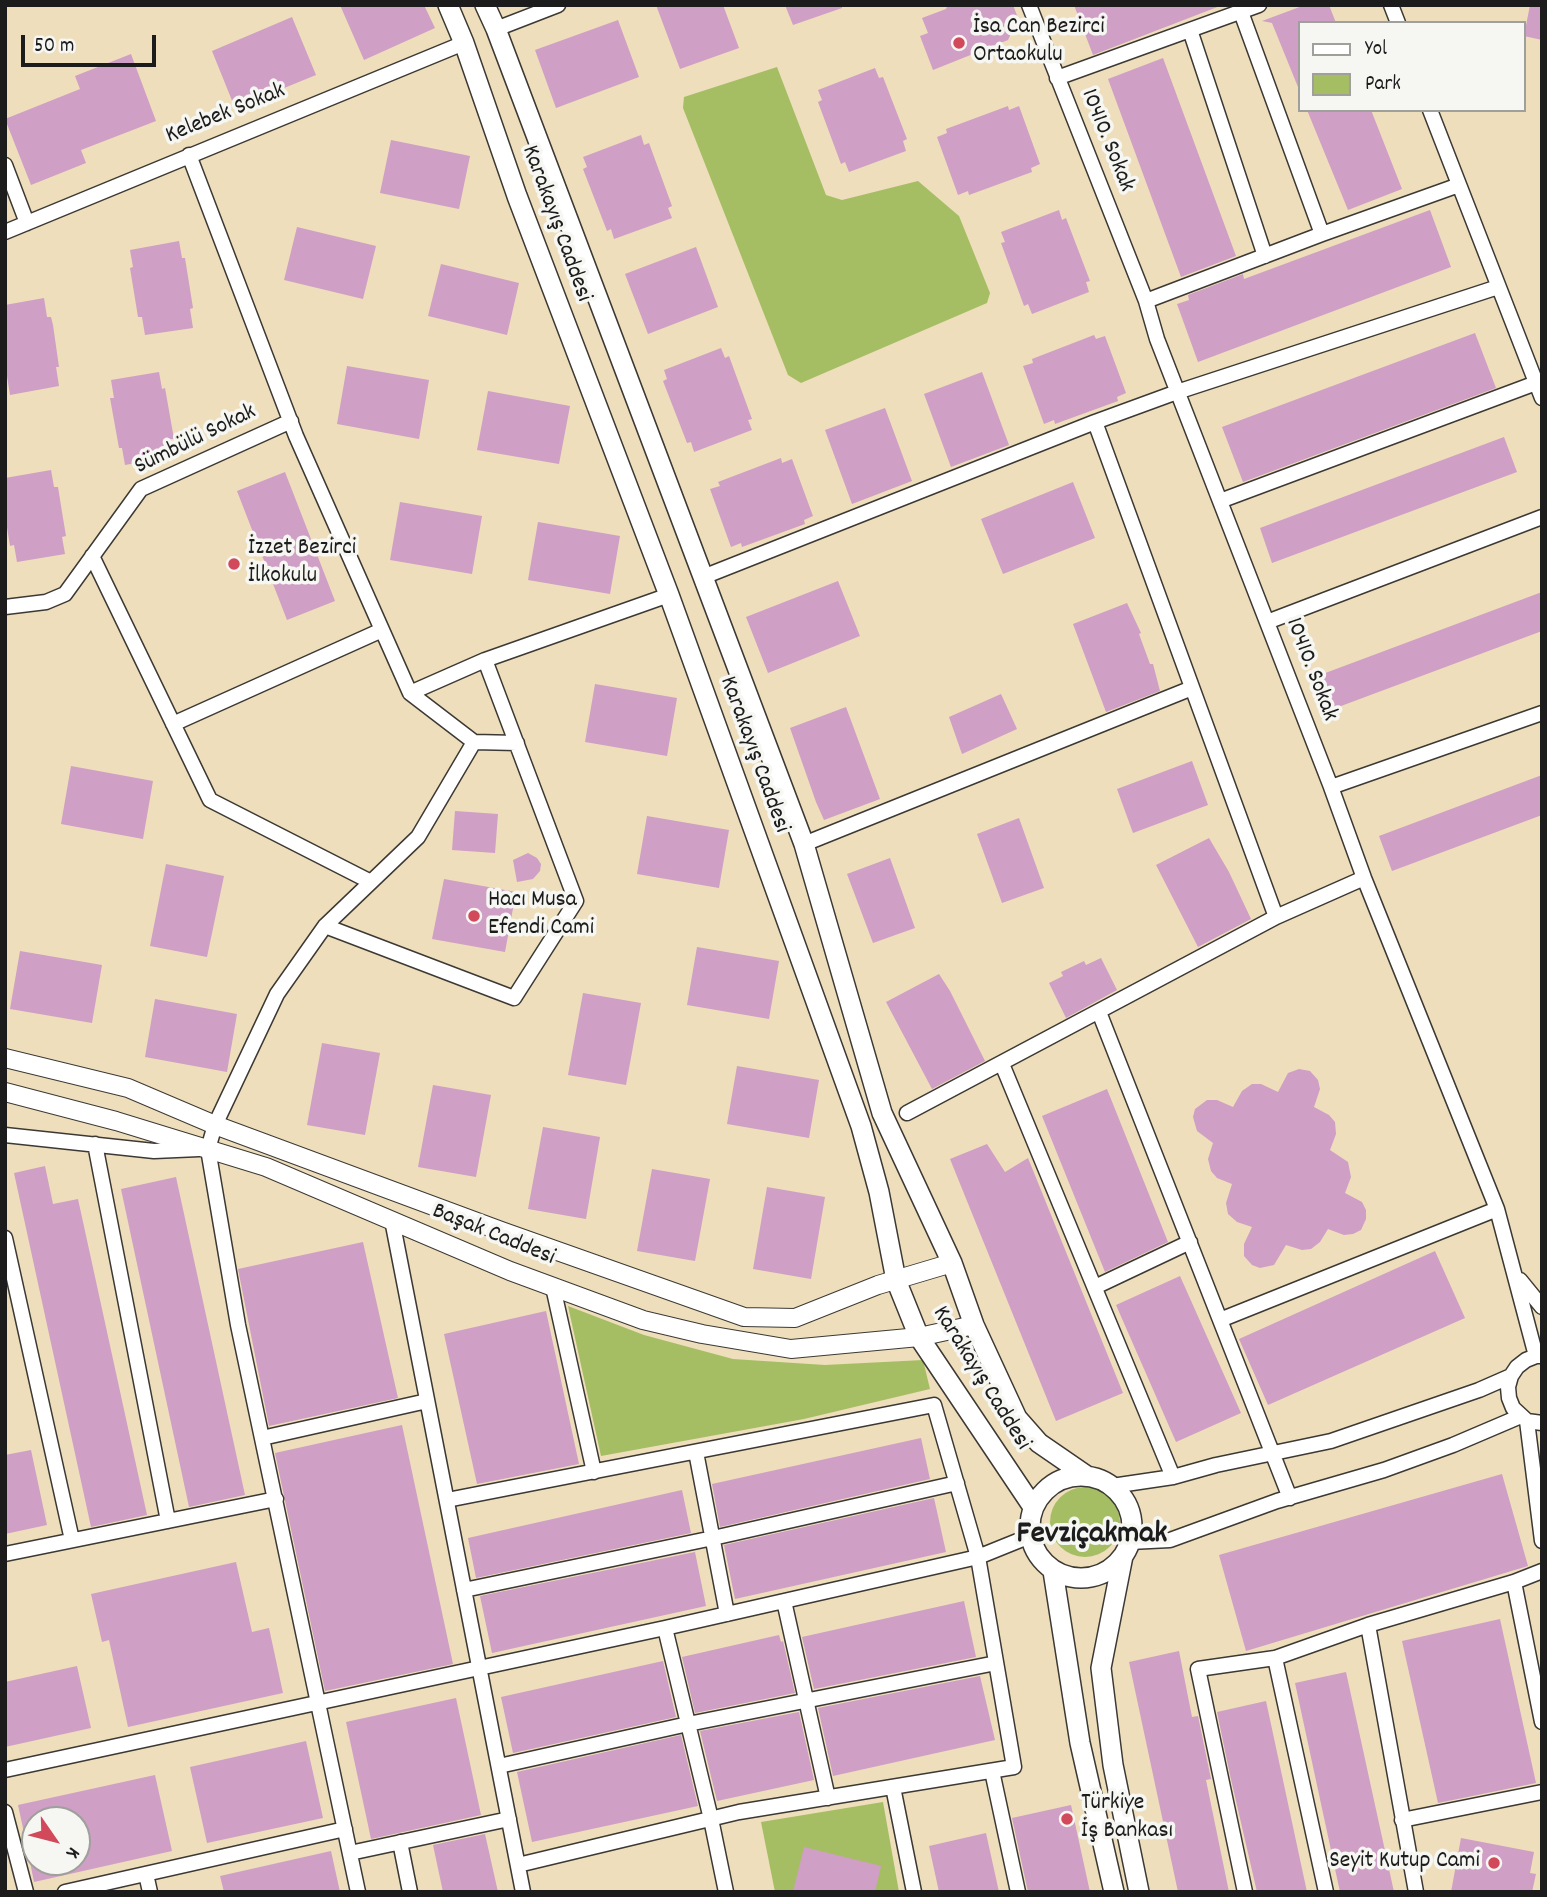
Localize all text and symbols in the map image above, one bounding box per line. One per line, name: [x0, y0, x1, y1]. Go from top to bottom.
place label: İsa Can Bezirci Ortaokulu: [973, 15, 1105, 71]
scale bar: [24, 21, 159, 65]
legend: [1298, 21, 1526, 112]
text: 50 m: [34, 32, 74, 62]
marker: İsa Can Bezirci Ortaokulu: [951, 35, 967, 51]
text: Yol: [1365, 35, 1387, 65]
text: Park: [1365, 70, 1401, 100]
street label: Kelebek Sokak: [162, 78, 290, 152]
street label: 10410. Sokak: [1072, 85, 1140, 197]
street label: Karakayış Caddesi: [513, 142, 597, 306]
street label: Sümbülü Sokak: [130, 399, 262, 483]
place label: İzzet Bezirci İlkokulu: [248, 536, 356, 592]
marker: İzzet Bezirci İlkokulu: [226, 556, 242, 572]
street label: 10410. Sokak: [1277, 614, 1343, 726]
street label: Karakayış Caddesi: [711, 673, 795, 837]
place label: Hacı Musa Efendi Cami: [488, 888, 594, 944]
marker: Hacı Musa Efendi Cami: [466, 908, 482, 924]
street label: Başak Caddesi: [427, 1198, 559, 1274]
street label: Karakayış Caddesi: [924, 1302, 1036, 1456]
district label: Fevziçakmak: [1017, 1518, 1167, 1556]
place label: Türkiye İş Bankası: [1081, 1791, 1173, 1847]
north arrow: [21, 1806, 91, 1876]
marker: Türkiye İş Bankası: [1059, 1811, 1075, 1827]
text: K: [58, 1841, 86, 1864]
place label: Seyit Kutup Cami: [1329, 1849, 1480, 1877]
marker: Seyit Kutup Cami: [1486, 1855, 1502, 1871]

